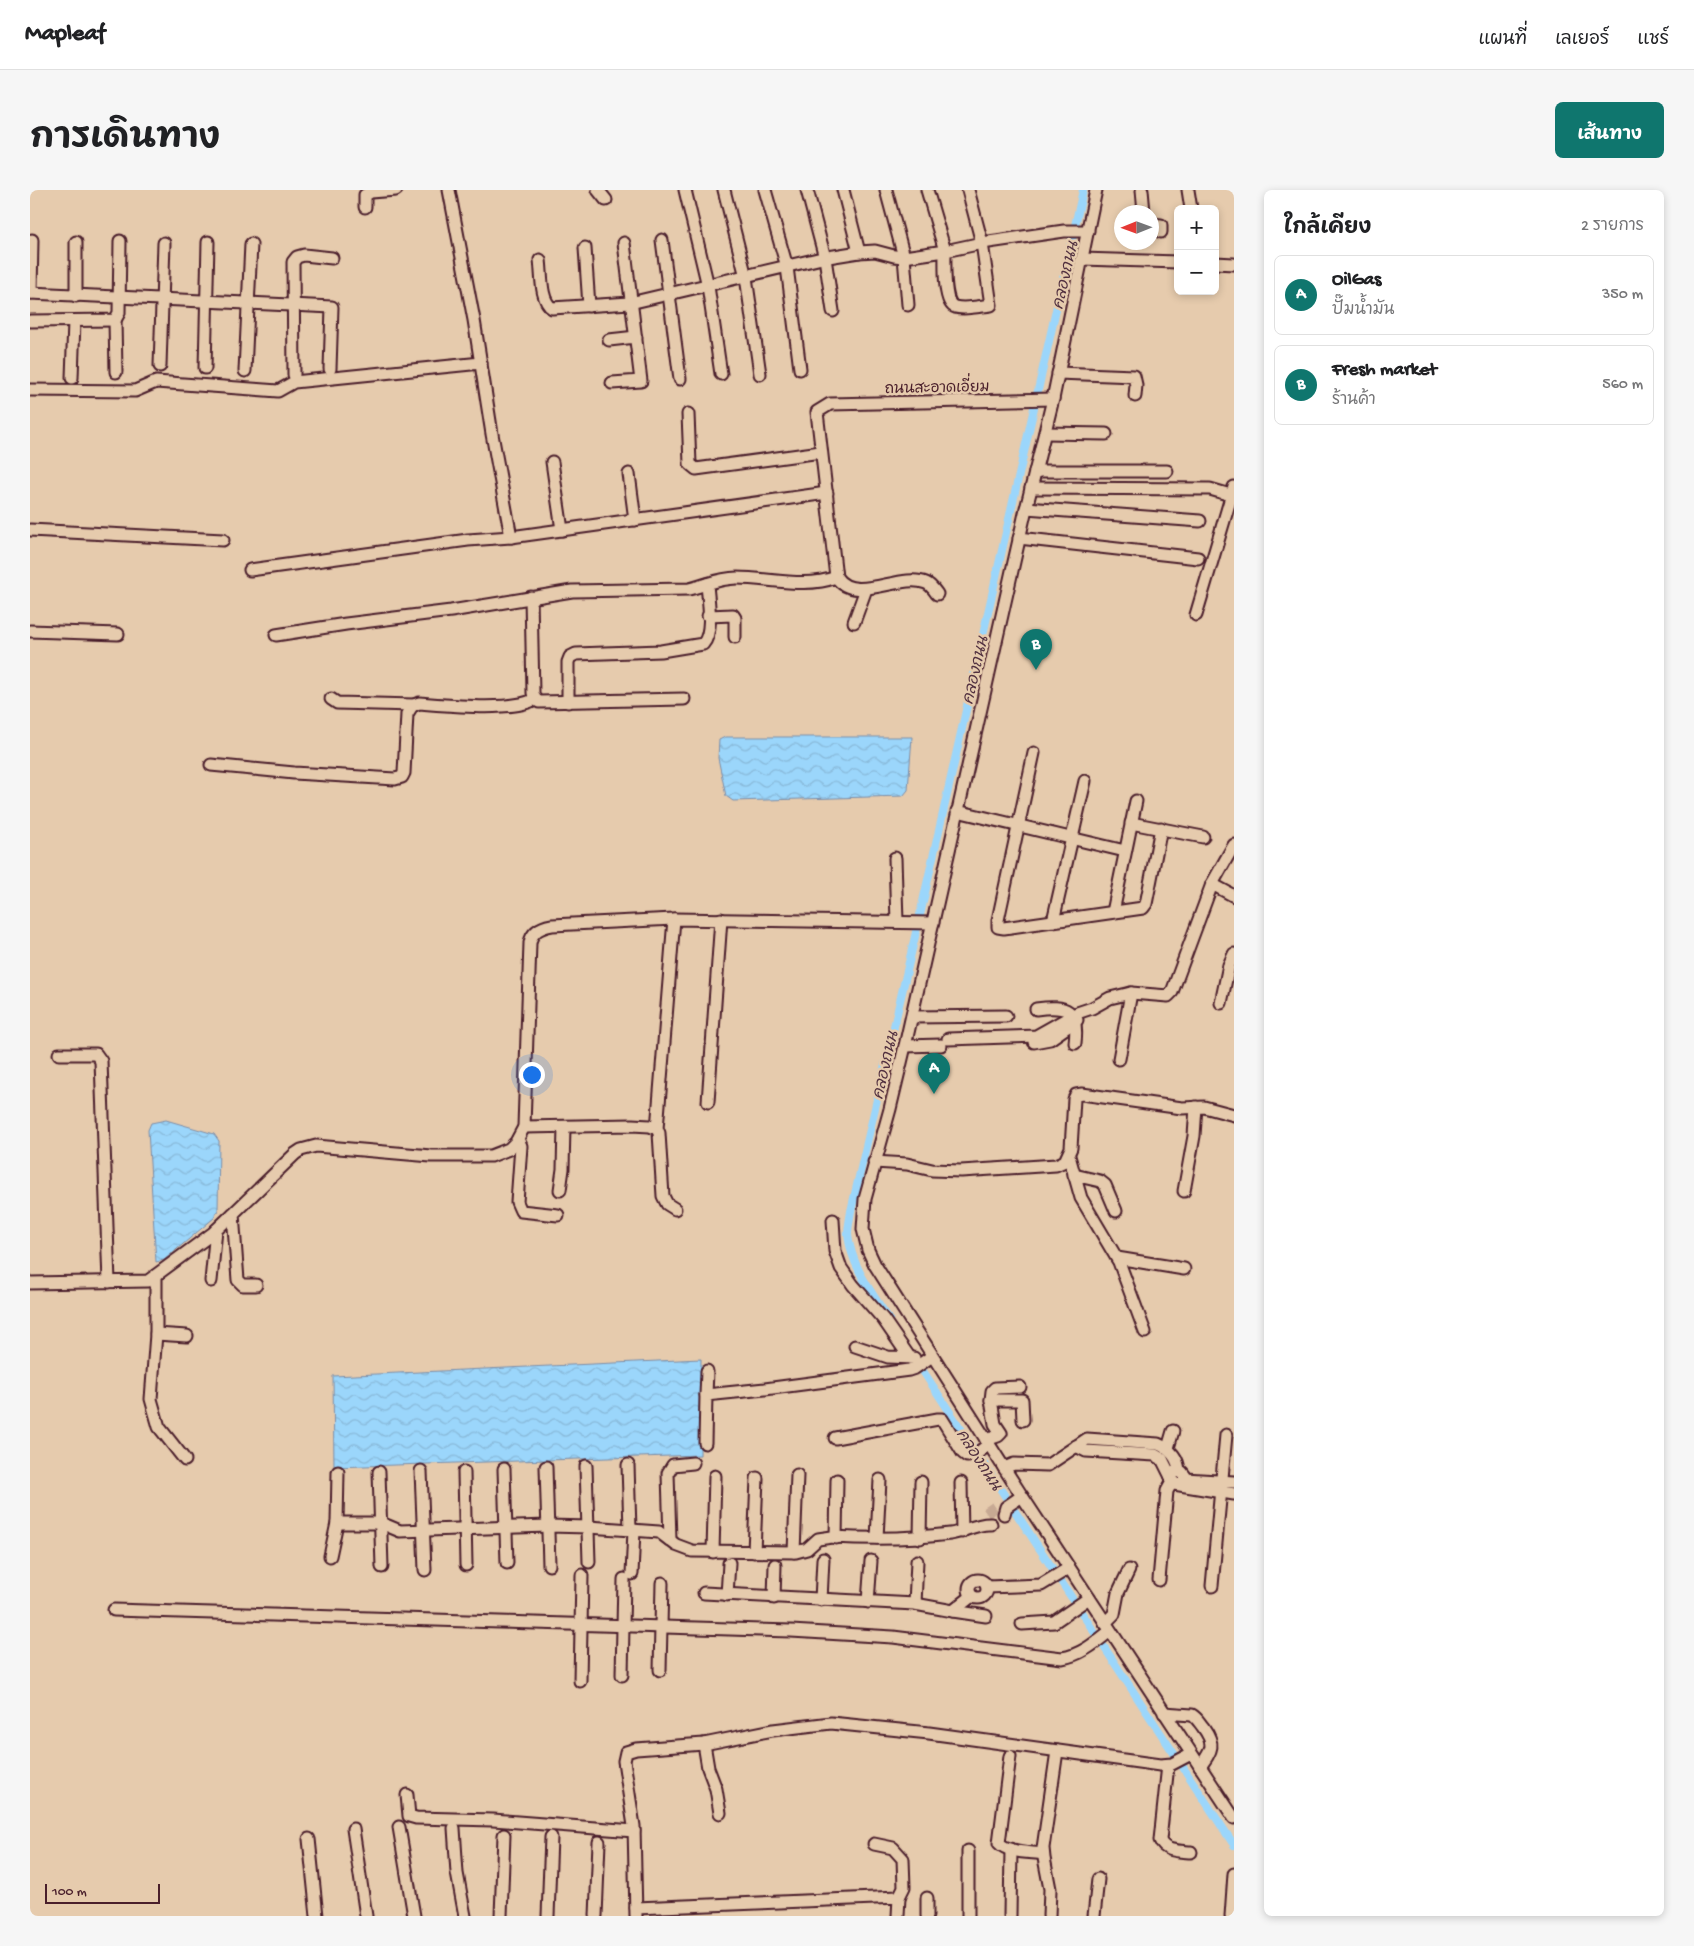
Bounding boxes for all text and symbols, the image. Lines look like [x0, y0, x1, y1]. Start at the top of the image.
text: Mapleaf [25, 20, 105, 49]
text: แผนที่ [1479, 30, 1527, 51]
text: เลเยอร์ [1555, 30, 1609, 51]
text: แชร์ [1637, 30, 1669, 51]
button: เส้นทาง [1555, 102, 1664, 158]
text: การเดินทาง [30, 120, 220, 161]
north arrow [1114, 205, 1159, 250]
map controls [1174, 205, 1219, 295]
button: + [1174, 205, 1219, 250]
text: ใกล้เคียง [1284, 217, 1371, 242]
text: 2 รายการ [1581, 218, 1644, 237]
water label: คลองถนน [1050, 239, 1085, 312]
button: − [1174, 250, 1219, 295]
text: OilGas [1332, 269, 1381, 292]
text: A [1296, 286, 1306, 305]
text: 350 m [1602, 286, 1643, 305]
text: ปั๊มน้ำมัน [1332, 302, 1394, 321]
text: Fresh market [1332, 359, 1437, 382]
street label: ถนนสะอาดเอี่ยม [884, 372, 990, 399]
text: B [1297, 376, 1305, 395]
text: 560 m [1602, 376, 1643, 395]
text: ร้านค้า [1332, 392, 1376, 411]
pin: B [1020, 629, 1052, 670]
water label: คลองถนน [960, 634, 995, 707]
water label: คลองถนน [870, 1029, 905, 1102]
pin: A [918, 1053, 950, 1094]
your location [519, 1062, 545, 1088]
water label: คลองถนน [950, 1427, 1005, 1496]
scale bar [45, 1881, 160, 1904]
text: 100 m [52, 1884, 87, 1901]

